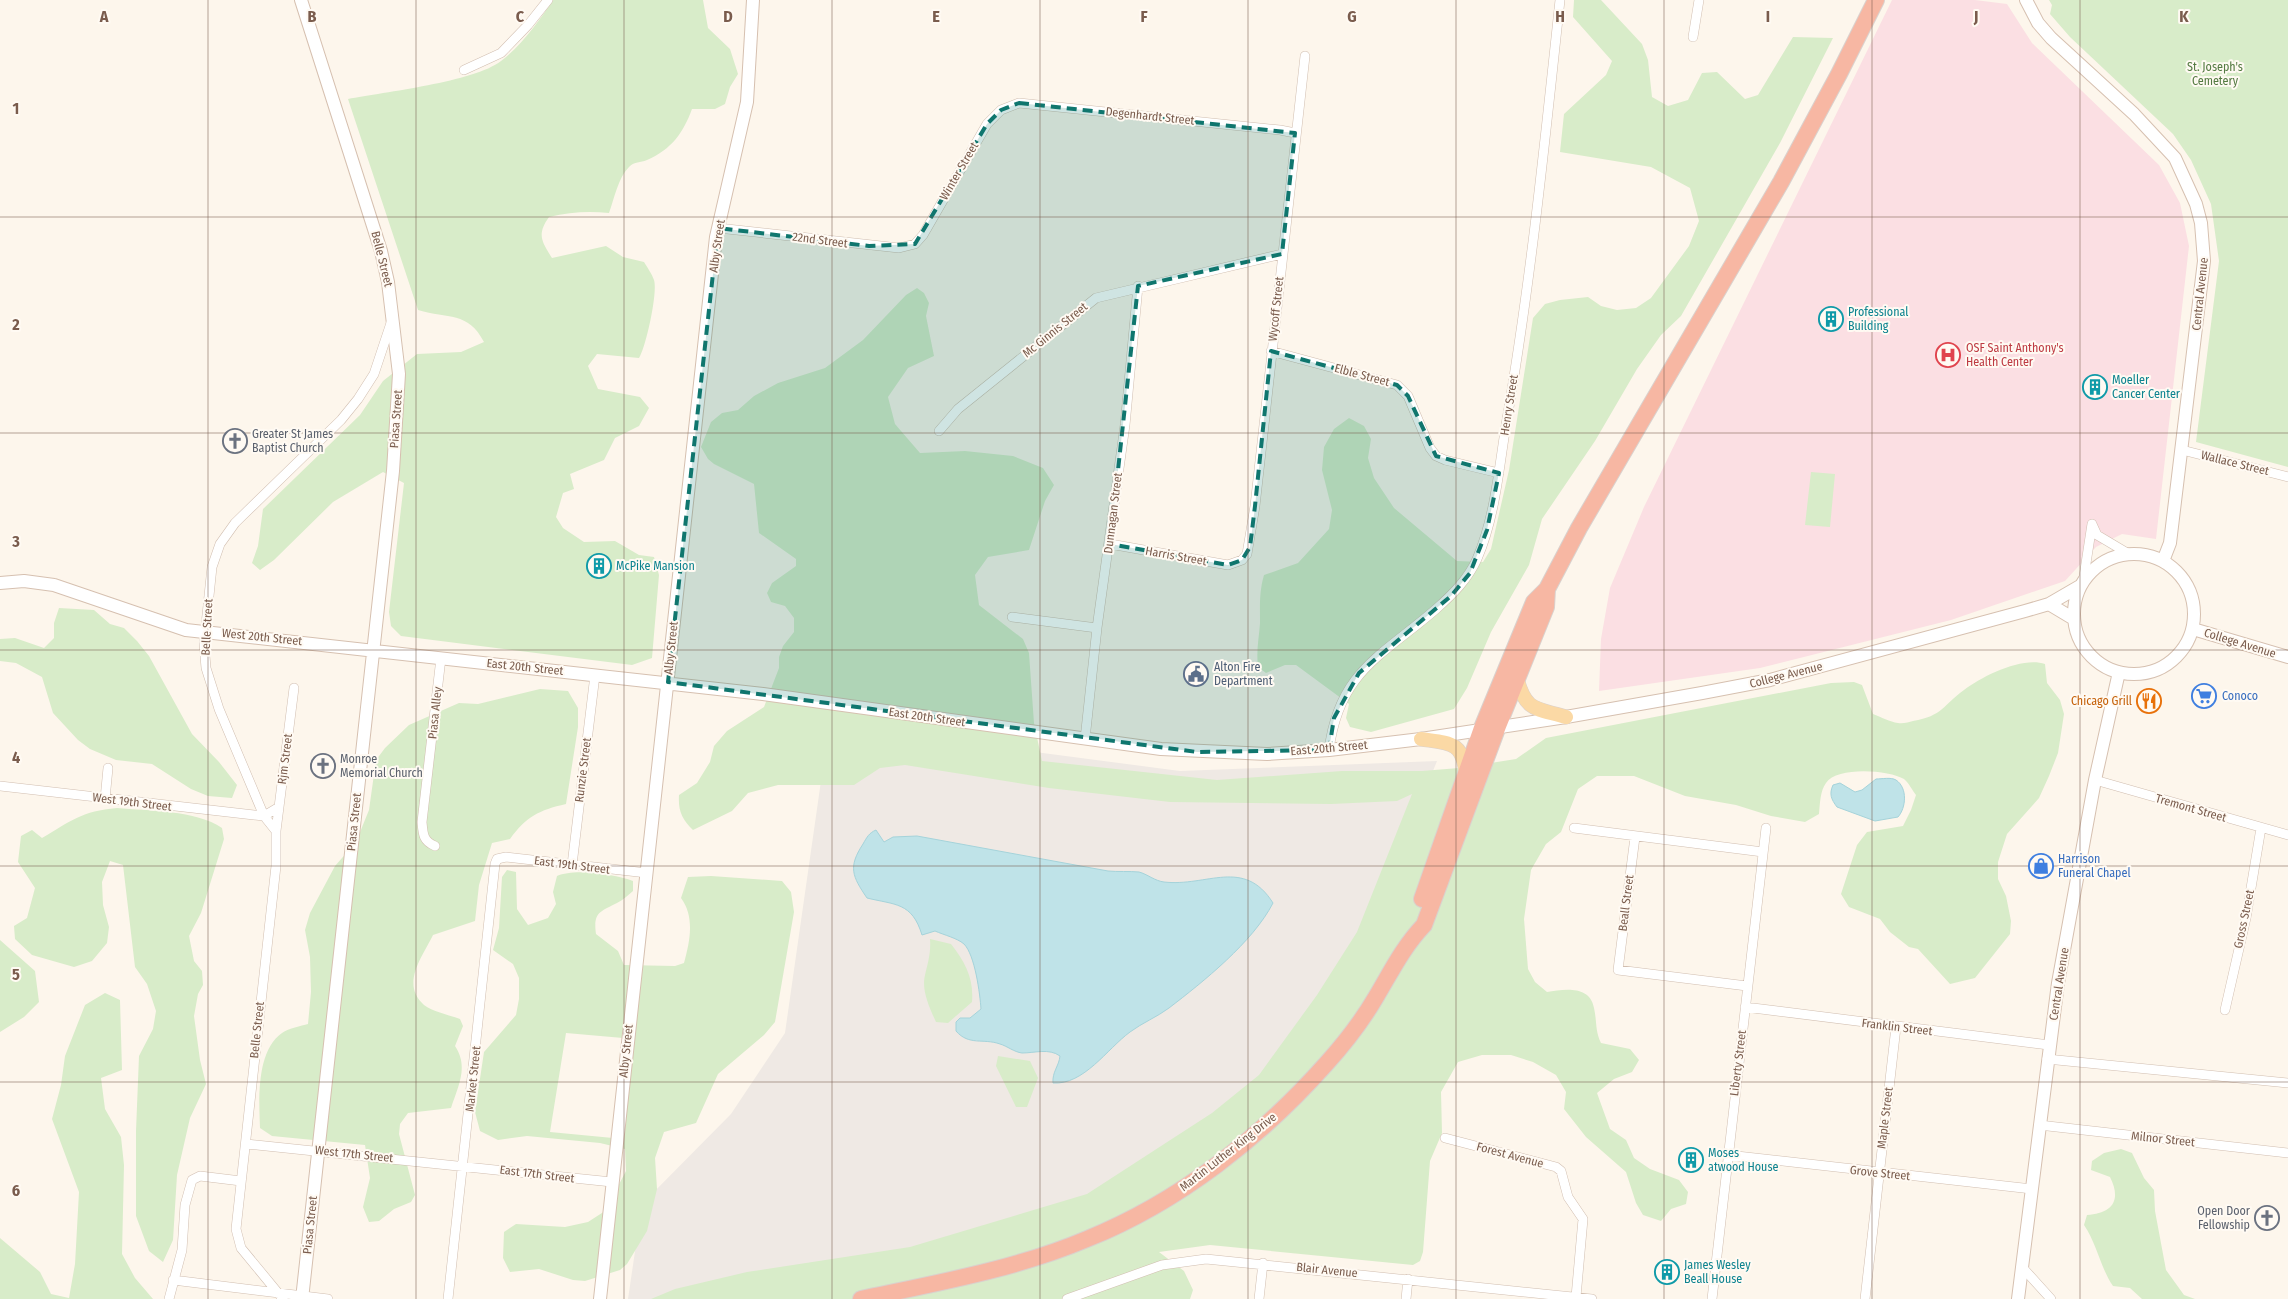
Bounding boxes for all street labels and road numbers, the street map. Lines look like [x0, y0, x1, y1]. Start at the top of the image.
street label: Degenhardt Street [1105, 104, 1195, 128]
street label: Winter Street [937, 139, 981, 202]
street label: Alby Street [706, 218, 728, 273]
street label: Belle Street [368, 230, 396, 288]
street label: 22nd Street [792, 230, 849, 250]
street label: Central Avenue [2189, 257, 2211, 331]
street label: Wycoff Street [1266, 276, 1286, 342]
street label: Mc Ginnis Street [1020, 299, 1090, 360]
street label: Elble Street [1333, 361, 1391, 389]
street label: Henry Street [1497, 374, 1521, 436]
street label: Piasa Street [387, 389, 405, 449]
street label: Wallace Street [2199, 448, 2271, 478]
street label: Dunnagan Street [1101, 472, 1125, 554]
street label: Harris Street [1144, 544, 1208, 568]
street label: Belle Street [199, 598, 215, 656]
street label: Alby Street [661, 621, 681, 675]
street label: College Avenue [2202, 625, 2278, 661]
street label: West 20th Street [221, 626, 303, 648]
street label: East 20th Street [486, 656, 564, 678]
street label: College Avenue [1748, 659, 1824, 691]
street label: Piasa Alley [425, 685, 445, 740]
street label: East 20th Street [888, 705, 966, 729]
street label: Rjm Street [275, 733, 295, 785]
street label: Runzie Street [572, 737, 594, 803]
street label: East 20th Street [1290, 738, 1368, 758]
street label: West 19th Street [92, 790, 173, 814]
street label: Tremont Street [2154, 791, 2228, 825]
street label: Piasa Street [344, 792, 364, 852]
street label: East 19th Street [533, 853, 611, 877]
street label: Beall Street [1616, 874, 1636, 932]
street label: Gross Street [2231, 888, 2257, 950]
street label: Central Avenue [2046, 946, 2072, 1021]
street label: Belle Street [247, 1001, 267, 1059]
street label: Franklin Street [1861, 1016, 1933, 1038]
street label: Alby Street [616, 1024, 636, 1078]
street label: Liberty Street [1727, 1029, 1749, 1097]
street label: Market Street [463, 1045, 483, 1113]
street label: Maple Street [1874, 1086, 1896, 1150]
street label: Martin Luther King Drive [1177, 1110, 1279, 1194]
street label: Milnor Street [2130, 1129, 2196, 1149]
street label: Forest Avenue [1475, 1139, 1545, 1171]
street label: West 17th Street [314, 1143, 394, 1165]
street label: East 17th Street [499, 1162, 575, 1186]
street label: Grove Street [1849, 1163, 1911, 1183]
street label: Piasa Street [300, 1195, 320, 1255]
street label: Blair Avenue [1296, 1260, 1358, 1280]

